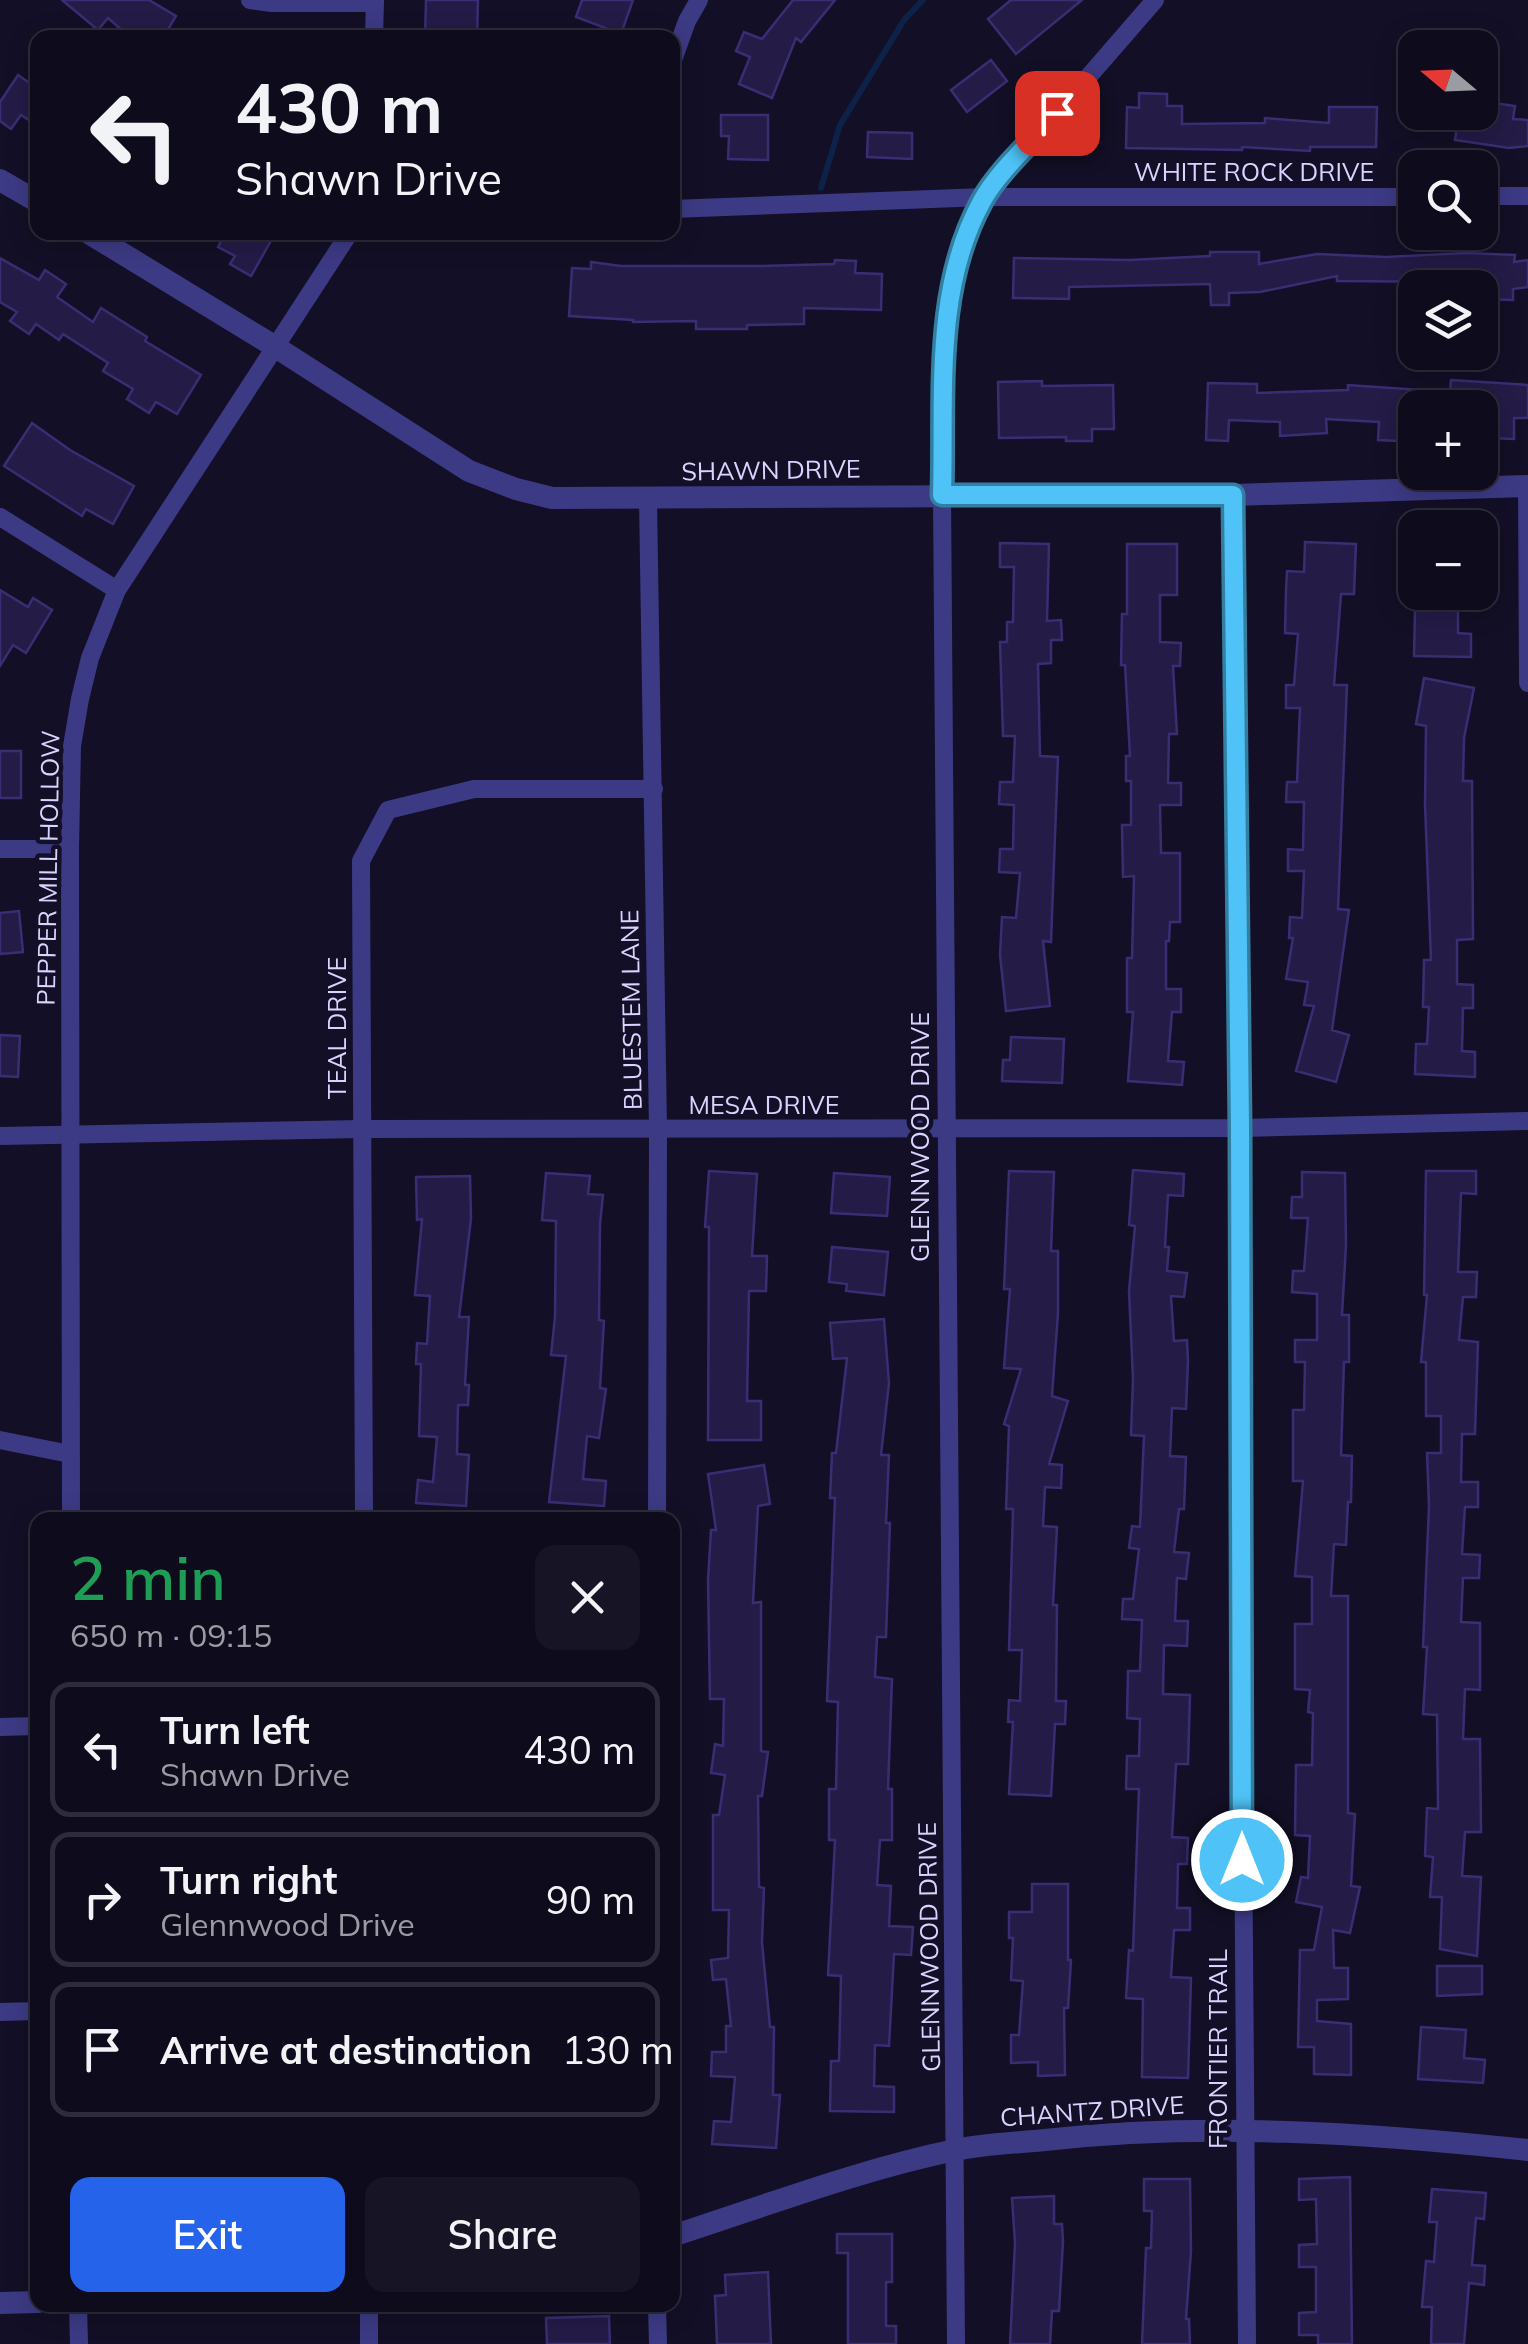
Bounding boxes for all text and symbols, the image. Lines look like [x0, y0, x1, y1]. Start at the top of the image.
north arrow [1398, 30, 1498, 130]
map controls [1398, 30, 1498, 610]
text: 430 m [235, 63, 443, 151]
icon: left [70, 70, 200, 200]
pin [1015, 71, 1100, 156]
icon: arrive [1030, 86, 1085, 141]
text: Shawn Drive [235, 150, 502, 206]
button: search [1398, 150, 1498, 250]
street label: WHITE ROCK DRIVE [1134, 156, 1374, 187]
button: layers [1398, 270, 1498, 370]
button: + [1398, 390, 1498, 490]
street label: SHAWN DRIVE [681, 452, 861, 487]
button: − [1398, 510, 1498, 610]
street label: PEPPER MILL HOLLOW [30, 730, 65, 1006]
street label: BLUESTEM LANE [613, 909, 648, 1111]
street label: TEAL DRIVE [321, 957, 352, 1099]
street label: GLENNWOOD DRIVE [904, 1012, 935, 1262]
street label: MESA DRIVE [689, 1089, 839, 1120]
text: 2 min [70, 1540, 226, 1615]
button: close [535, 1545, 640, 1650]
text: 650 m · 09:15 [70, 1615, 272, 1655]
text: Turn left [160, 1706, 310, 1754]
icon: left [75, 1722, 130, 1777]
text: 430 m [523, 1726, 635, 1774]
text: Shawn Drive [160, 1754, 350, 1794]
position arrow [1190, 1808, 1294, 1912]
street label: GLENNWOOD DRIVE [911, 1822, 946, 2072]
text: Turn right [160, 1856, 337, 1904]
icon: right [75, 1872, 130, 1927]
text: 90 m [546, 1876, 635, 1924]
text: Glennwood Drive [160, 1904, 415, 1944]
street label: FRONTIER TRAIL [1202, 1949, 1233, 2149]
icon: arrive [75, 2022, 130, 2077]
text: Arrive at destination [160, 2026, 532, 2074]
text: 130 m [562, 2026, 674, 2074]
street label: CHANTZ DRIVE [999, 2089, 1185, 2132]
button: Exit [70, 2177, 345, 2292]
button: Share [365, 2177, 640, 2292]

